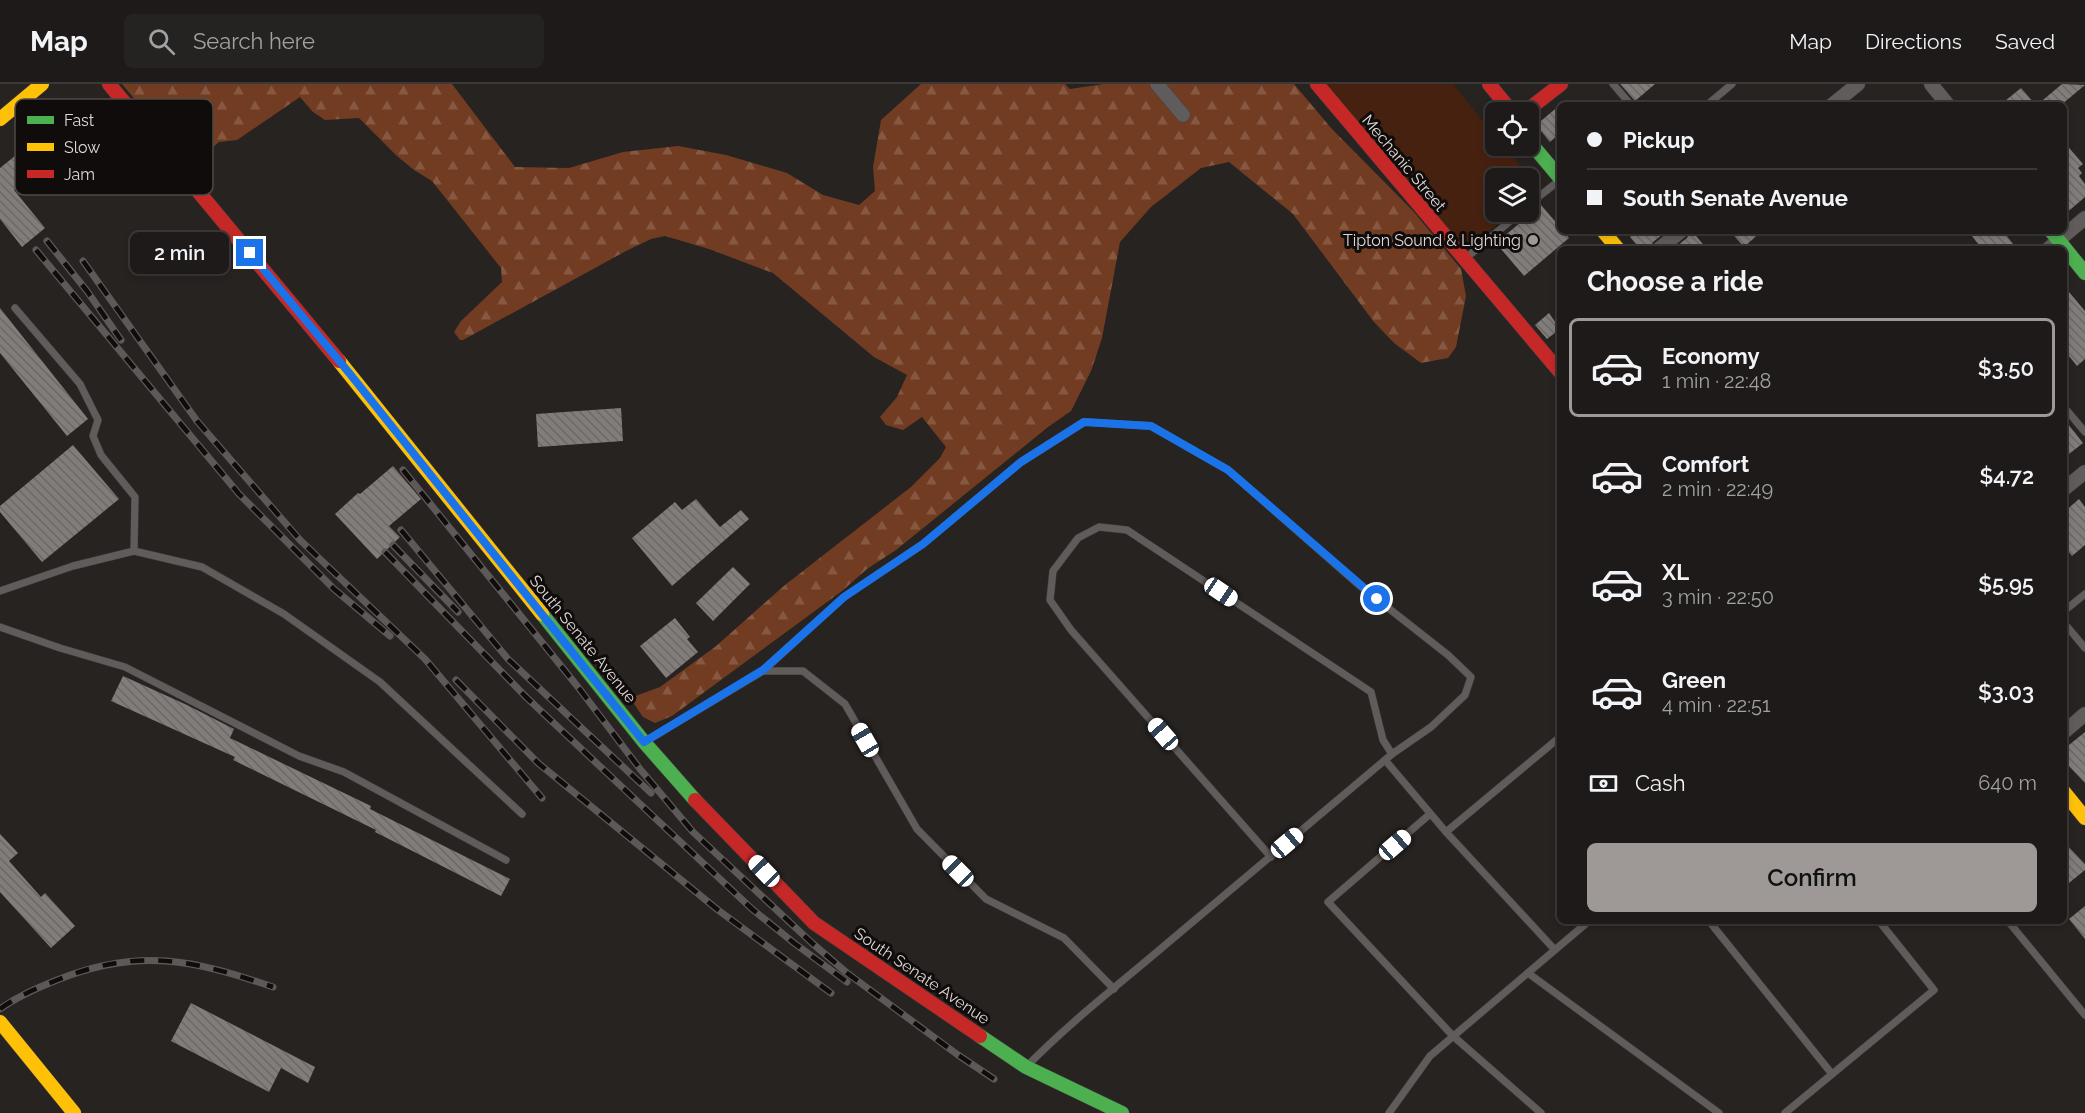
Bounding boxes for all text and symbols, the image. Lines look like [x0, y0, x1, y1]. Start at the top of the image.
search box [124, 14, 544, 68]
text: Map [30, 25, 88, 58]
icon: search [145, 25, 178, 58]
text: Search here [193, 28, 315, 54]
text: Map [1789, 29, 1832, 54]
text: Directions [1865, 29, 1962, 54]
text: Saved [1995, 29, 2055, 54]
legend [15, 99, 213, 195]
map controls [1485, 102, 1539, 222]
button: locate [1485, 102, 1539, 156]
text: Fast [64, 111, 95, 130]
street label: Mechanic Street [1358, 111, 1450, 216]
text: Pickup [1623, 127, 1695, 153]
text: Slow [64, 138, 100, 157]
text: Jam [64, 165, 95, 184]
button: layers [1485, 168, 1539, 222]
text: South Senate Avenue [1623, 185, 1848, 211]
place label: Tipton Sound & Lighting [1343, 231, 1521, 250]
callout: 2 min [130, 232, 229, 274]
marker: Tipton Sound & Lighting [1526, 233, 1540, 247]
route end [236, 239, 263, 266]
text: 2 min [154, 241, 205, 265]
text: Choose a ride [1587, 266, 1763, 297]
icon: car [1590, 341, 1644, 395]
text: Economy [1662, 343, 1760, 369]
text: $3.50 [1978, 355, 2034, 381]
text: 1 min · 22:48 [1662, 369, 1771, 393]
icon: car [1590, 449, 1644, 503]
text: Comfort [1662, 451, 1749, 477]
text: $4.72 [1979, 463, 2034, 489]
text: 2 min · 22:49 [1662, 477, 1773, 501]
icon: car [1590, 557, 1644, 611]
text: XL [1662, 559, 1689, 585]
street label: South Senate Avenue [526, 571, 640, 707]
text: $5.95 [1978, 571, 2034, 597]
car [1201, 574, 1241, 610]
route start [1363, 585, 1390, 612]
text: 3 min · 22:50 [1662, 585, 1774, 609]
icon: car [1590, 665, 1644, 719]
text: Green [1662, 667, 1726, 693]
text: $3.03 [1978, 679, 2034, 705]
text: 4 min · 22:51 [1662, 693, 1770, 717]
car [1144, 715, 1182, 753]
car [848, 720, 882, 760]
icon: cash [1587, 767, 1620, 800]
text: Cash [1635, 770, 1686, 796]
text: 640 m [1978, 771, 2037, 795]
car [1267, 825, 1307, 861]
car [1376, 826, 1414, 864]
button: Confirm [1587, 843, 2037, 912]
car [745, 852, 783, 890]
car [939, 852, 977, 890]
street label: South Senate Avenue [851, 924, 993, 1028]

